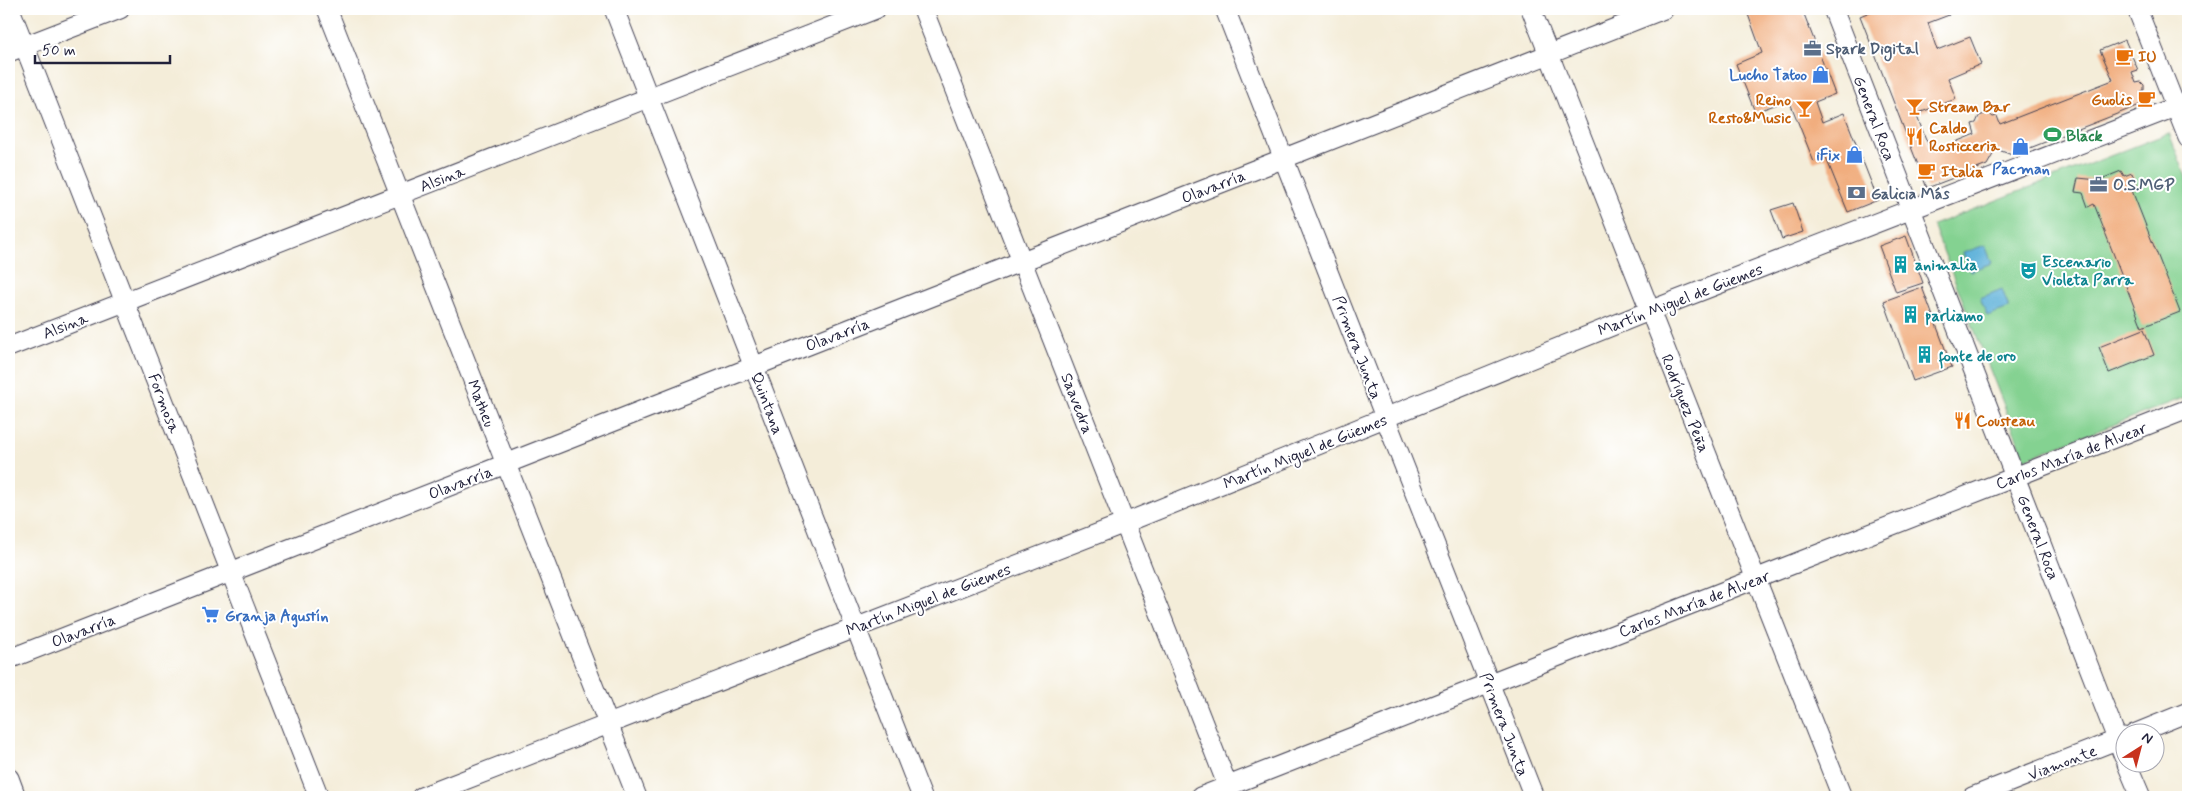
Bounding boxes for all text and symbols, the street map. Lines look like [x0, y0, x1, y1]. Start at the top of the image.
scale bar [35, 32, 170, 64]
office icon: Spark Digital [1802, 38, 1822, 58]
place label: Spark Digital [1826, 39, 1919, 62]
text: 50 m [42, 41, 76, 61]
cafe icon: IU [2114, 46, 2134, 66]
place label: IU [2138, 47, 2157, 68]
shop icon: Lucho Tatoo [1811, 64, 1831, 84]
place label: Lucho Tatoo [1729, 65, 1807, 86]
street label: General Roca [1848, 73, 1899, 164]
cafe icon: Guolis [2136, 89, 2156, 109]
place label: Reino Resto&Music [1709, 90, 1792, 129]
place label: Guolis [2091, 90, 2133, 111]
bar icon: Stream Bar [1905, 96, 1925, 116]
place label: Stream Bar [1929, 97, 2010, 118]
bar icon: Reino Resto&Music [1795, 98, 1815, 118]
place label: Caldo Rosticceria [1929, 118, 2000, 157]
sports icon: Black [2042, 125, 2062, 145]
restaurant icon: Caldo Rosticceria [1905, 126, 1925, 146]
place label: Black [2066, 126, 2103, 147]
shop icon: Pacman [2011, 137, 2031, 157]
shop icon: iFix [1844, 144, 1864, 164]
place label: iFix [1816, 145, 1840, 166]
place label: Pacman [1992, 159, 2050, 180]
street label: Alsina [417, 161, 469, 198]
cafe icon: Italia [1917, 161, 1937, 181]
place label: Italia [1941, 162, 1983, 183]
street label: Olavarría [1179, 166, 1249, 209]
office icon: O.S.MGP [2089, 174, 2109, 194]
place label: O.S.MGP [2113, 175, 2175, 196]
bank icon: Galicia Más [1847, 183, 1867, 203]
place label: Galicia Más [1871, 184, 1950, 205]
place label: Escenario Violeta Parra [2042, 252, 2134, 291]
building icon: animalia [1891, 254, 1911, 274]
place label: animalia [1915, 255, 1977, 276]
street label: Martín Miguel de Güemes [1595, 259, 1766, 343]
theatre icon: Escenario Violeta Parra [2018, 260, 2038, 280]
street label: Primera Junta [1327, 293, 1386, 402]
building icon: parliamo [1901, 305, 1921, 325]
place label: parliamo [1925, 306, 1984, 327]
street label: Alsina [40, 308, 92, 345]
street label: Olavarría [803, 314, 873, 357]
building icon: fonte de oro [1915, 345, 1935, 365]
place label: fonte de oro [1938, 346, 2016, 369]
street label: Rodríguez Peña [1655, 351, 1714, 456]
street label: Quintana [745, 369, 788, 438]
street label: Saavedra [1055, 370, 1098, 437]
street label: Formosa [143, 371, 185, 437]
street label: Matheu [462, 377, 500, 430]
street label: Martín Miguel de Güemes [1220, 410, 1391, 496]
restaurant icon: Cousteau [1952, 410, 1972, 430]
place label: Cousteau [1976, 411, 2036, 432]
street label: Carlos María de Alvear [1993, 418, 2151, 495]
street label: Olavarría [426, 462, 496, 505]
street label: General Roca [2012, 492, 2063, 583]
street label: Martín Miguel de Güemes [843, 559, 1014, 643]
street label: Carlos María de Alvear [1616, 566, 1774, 643]
supermarket icon: Granja Agustín [201, 605, 221, 625]
place label: Granja Agustín [225, 606, 329, 628]
street label: Olavarría [49, 610, 119, 653]
street label: Primera Junta [1474, 670, 1533, 779]
north arrow [2114, 724, 2164, 774]
text: N [2138, 728, 2156, 748]
street label: Viamonte [2025, 741, 2100, 786]

